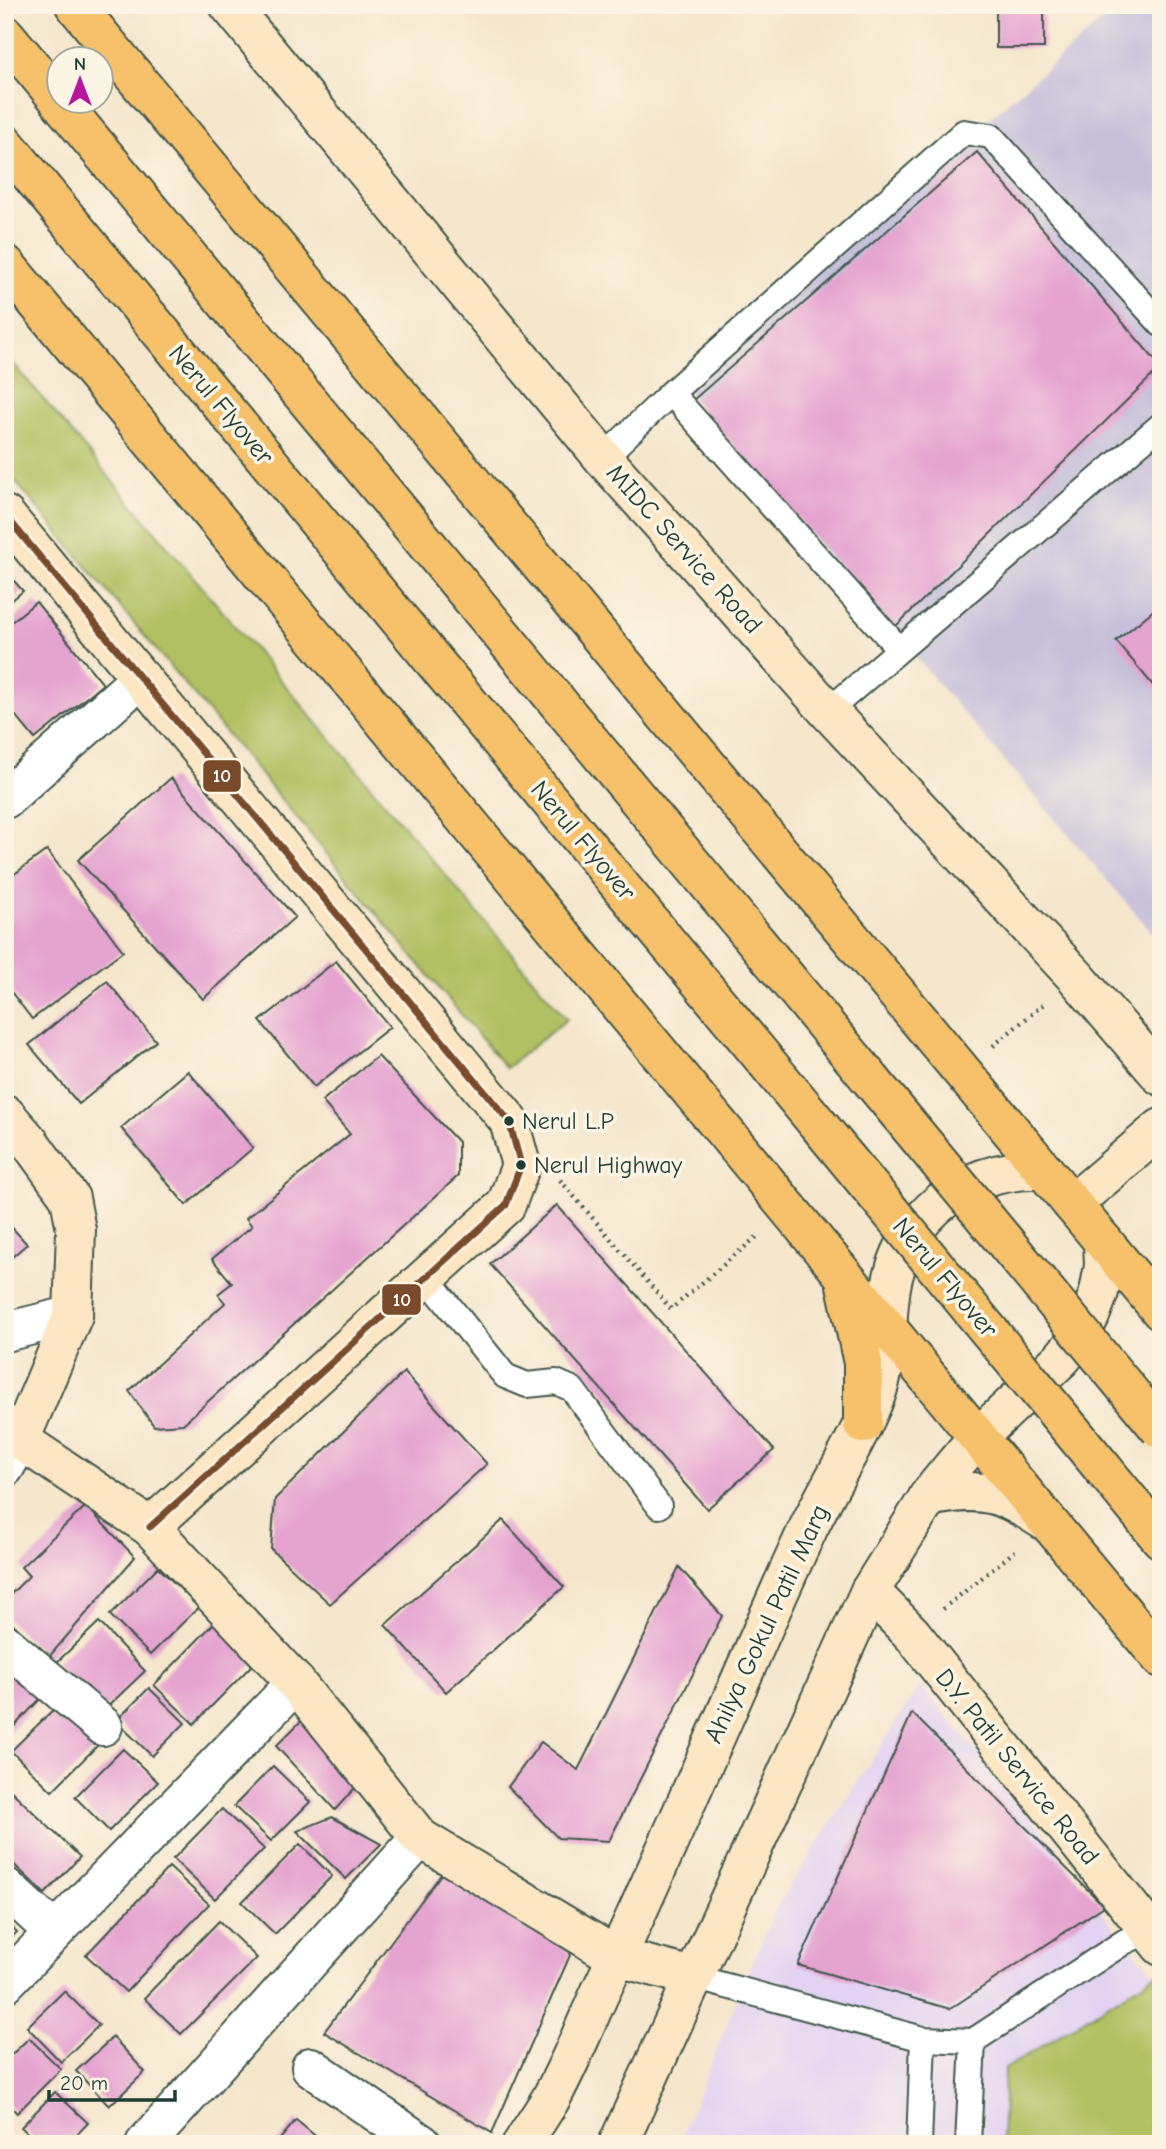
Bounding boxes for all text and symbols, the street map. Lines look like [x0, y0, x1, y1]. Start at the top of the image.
north arrow [46, 46, 116, 116]
text: N [74, 53, 86, 75]
street label: Nerul Flyover [162, 339, 280, 472]
street label: MIDC Service Road [600, 458, 768, 640]
line badge: 10 [202, 759, 242, 793]
text: 10 [213, 765, 231, 787]
street label: Nerul Flyover [524, 775, 642, 908]
place label: Nerul L.P [522, 1107, 614, 1135]
marker: Nerul L.P [502, 1114, 516, 1128]
place label: Nerul Highway [534, 1151, 683, 1179]
marker: Nerul Highway [514, 1158, 528, 1172]
street label: Nerul Flyover [886, 1212, 1004, 1345]
line badge: 10 [381, 1283, 422, 1316]
text: 10 [393, 1289, 411, 1311]
street label: Ahilya Gokul Patil Marg [699, 1500, 835, 1748]
street label: D.Y. Patil Service Road [929, 1663, 1105, 1871]
scale bar [49, 2058, 175, 2102]
text: 20 m [60, 2071, 108, 2095]

